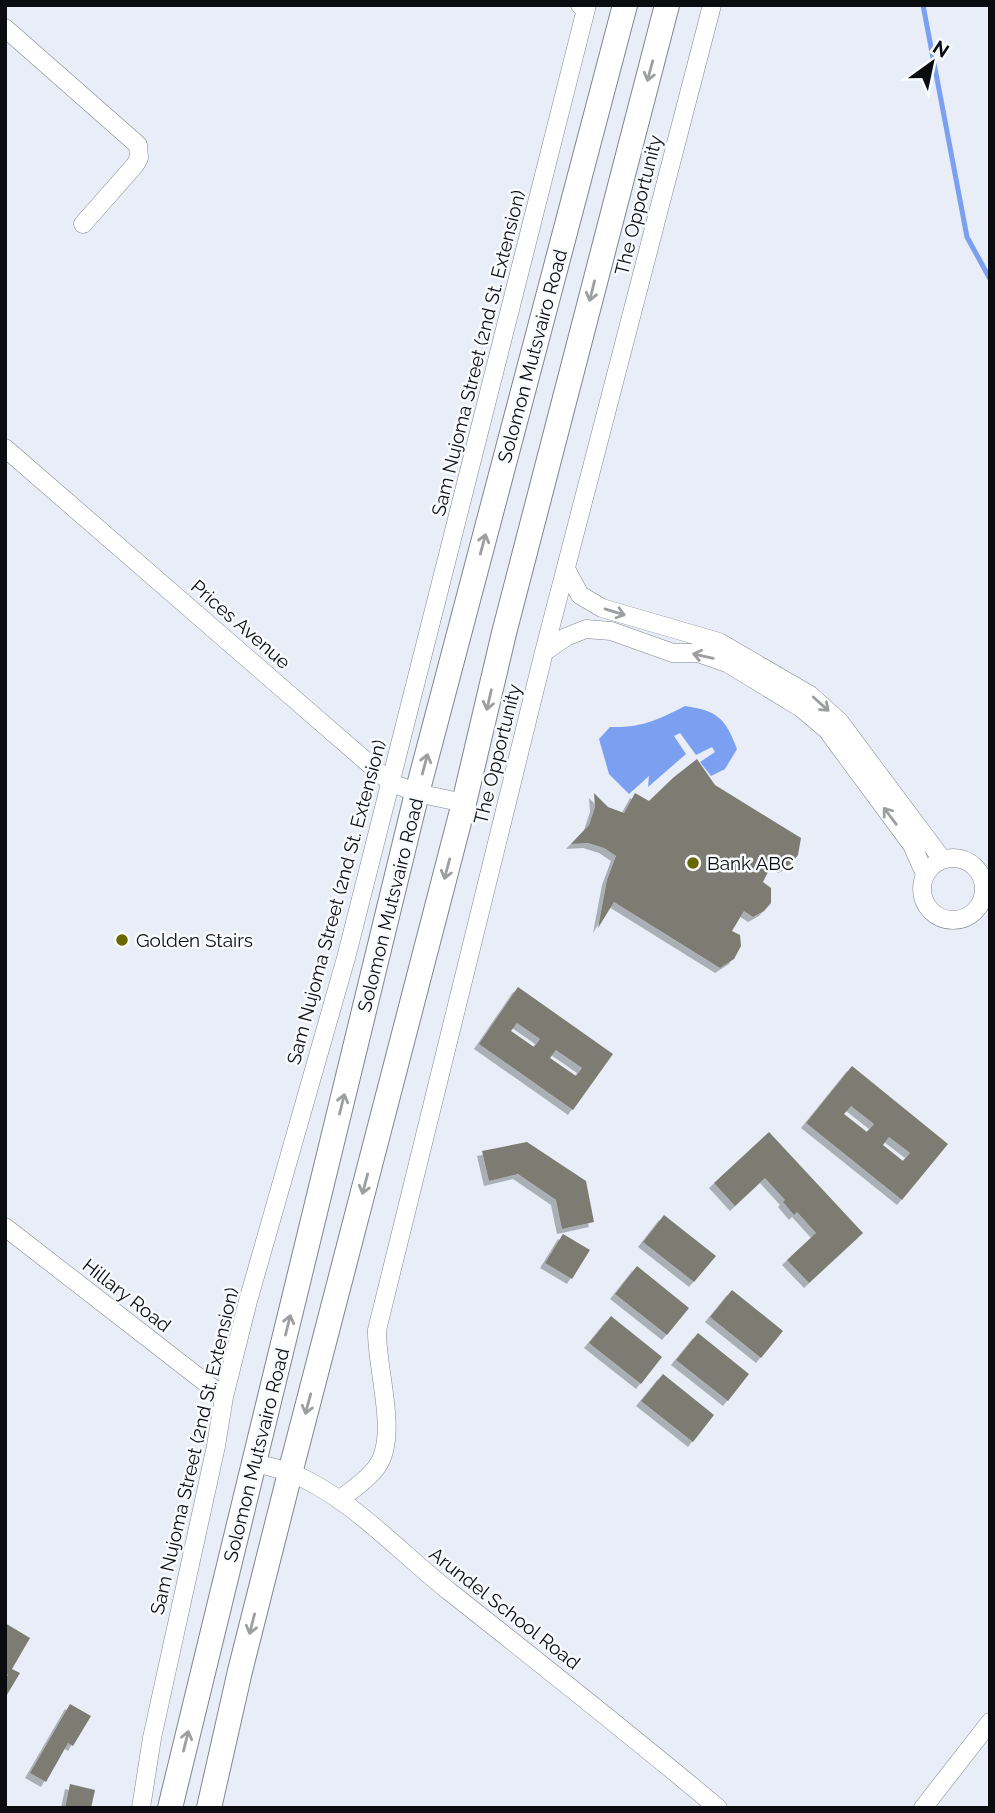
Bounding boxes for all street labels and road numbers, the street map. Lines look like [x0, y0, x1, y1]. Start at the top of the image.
street label: The Opportunity [610, 133, 666, 277]
street label: Sam Nujoma Street (2nd St. Extension) [427, 188, 529, 518]
street label: Solomon Mutsvairo Road [493, 247, 571, 465]
street label: Prices Avenue [187, 575, 295, 673]
street label: The Opportunity [469, 682, 525, 826]
street label: Sam Nujoma Street (2nd St. Extension) [282, 737, 390, 1067]
street label: Solomon Mutsvairo Road [353, 796, 427, 1014]
street label: Hillary Road [79, 1254, 175, 1336]
street label: Sam Nujoma Street (2nd St. Extension) [146, 1285, 242, 1617]
street label: Solomon Mutsvairo Road [219, 1346, 293, 1564]
street label: Arundel School Road [425, 1542, 585, 1674]

